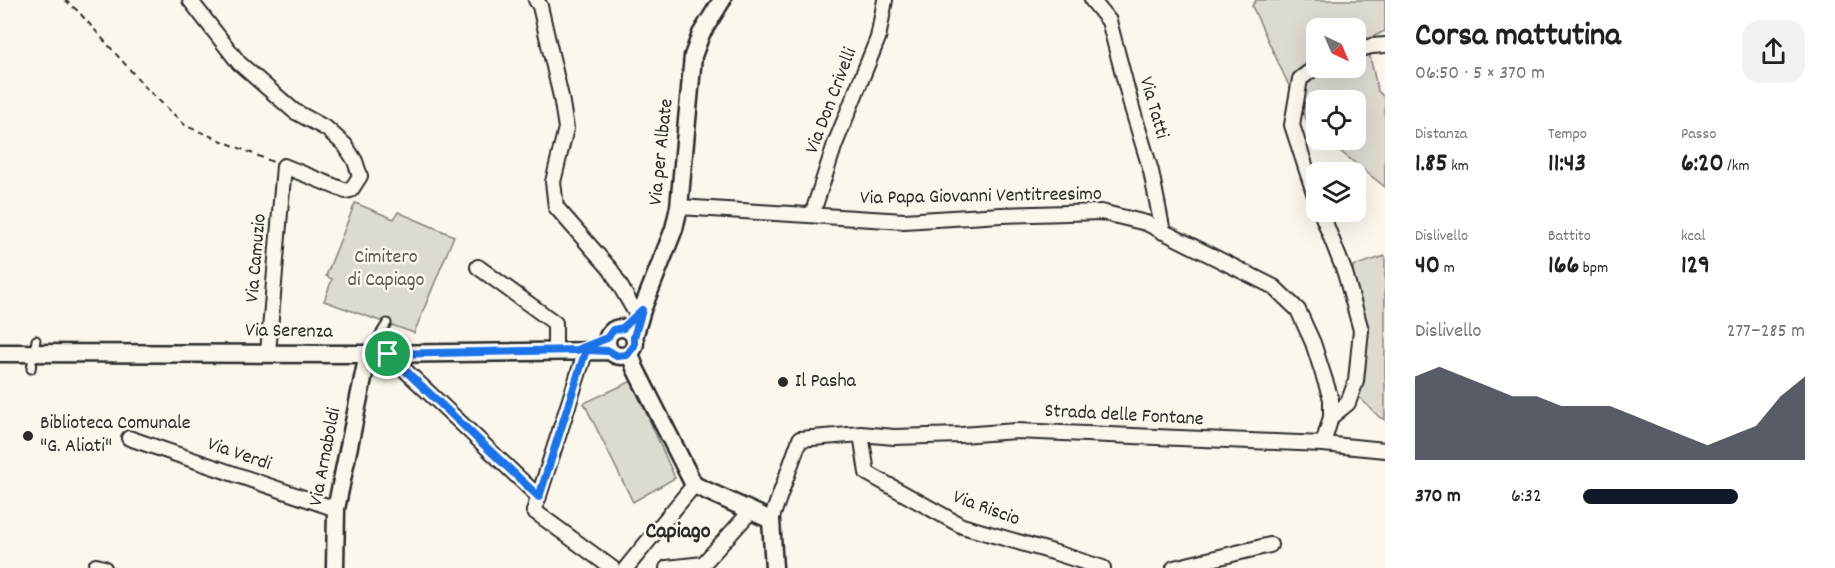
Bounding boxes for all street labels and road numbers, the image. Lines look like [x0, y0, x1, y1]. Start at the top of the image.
street label: Via Don Crivelli [799, 44, 865, 158]
street label: Via Tatti [1131, 74, 1175, 142]
street label: Via per Albate [642, 97, 682, 207]
street label: Via Papa Giovanni Ventitreesimo [860, 181, 1102, 213]
street label: Via Camuzio [239, 212, 275, 304]
street label: Via Serenza [245, 317, 334, 347]
street label: Strada delle Fontane [1044, 398, 1204, 434]
street label: Via Arnaboldi [303, 405, 349, 509]
street label: Via Verdi [203, 431, 275, 479]
street label: Via Riscio [948, 484, 1024, 534]

